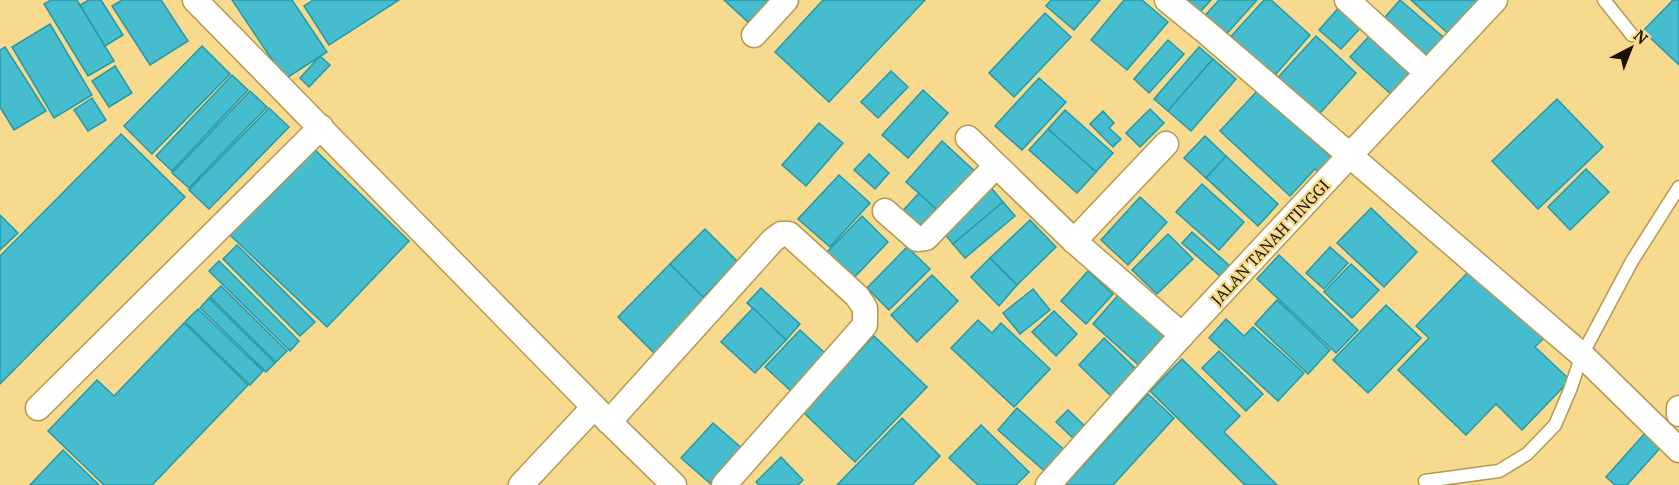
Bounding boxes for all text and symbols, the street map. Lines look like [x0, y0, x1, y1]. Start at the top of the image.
north arrow [1601, 18, 1661, 78]
text: N [1629, 25, 1653, 49]
street label: JALAN TANAH TINGGI [1206, 174, 1334, 310]

